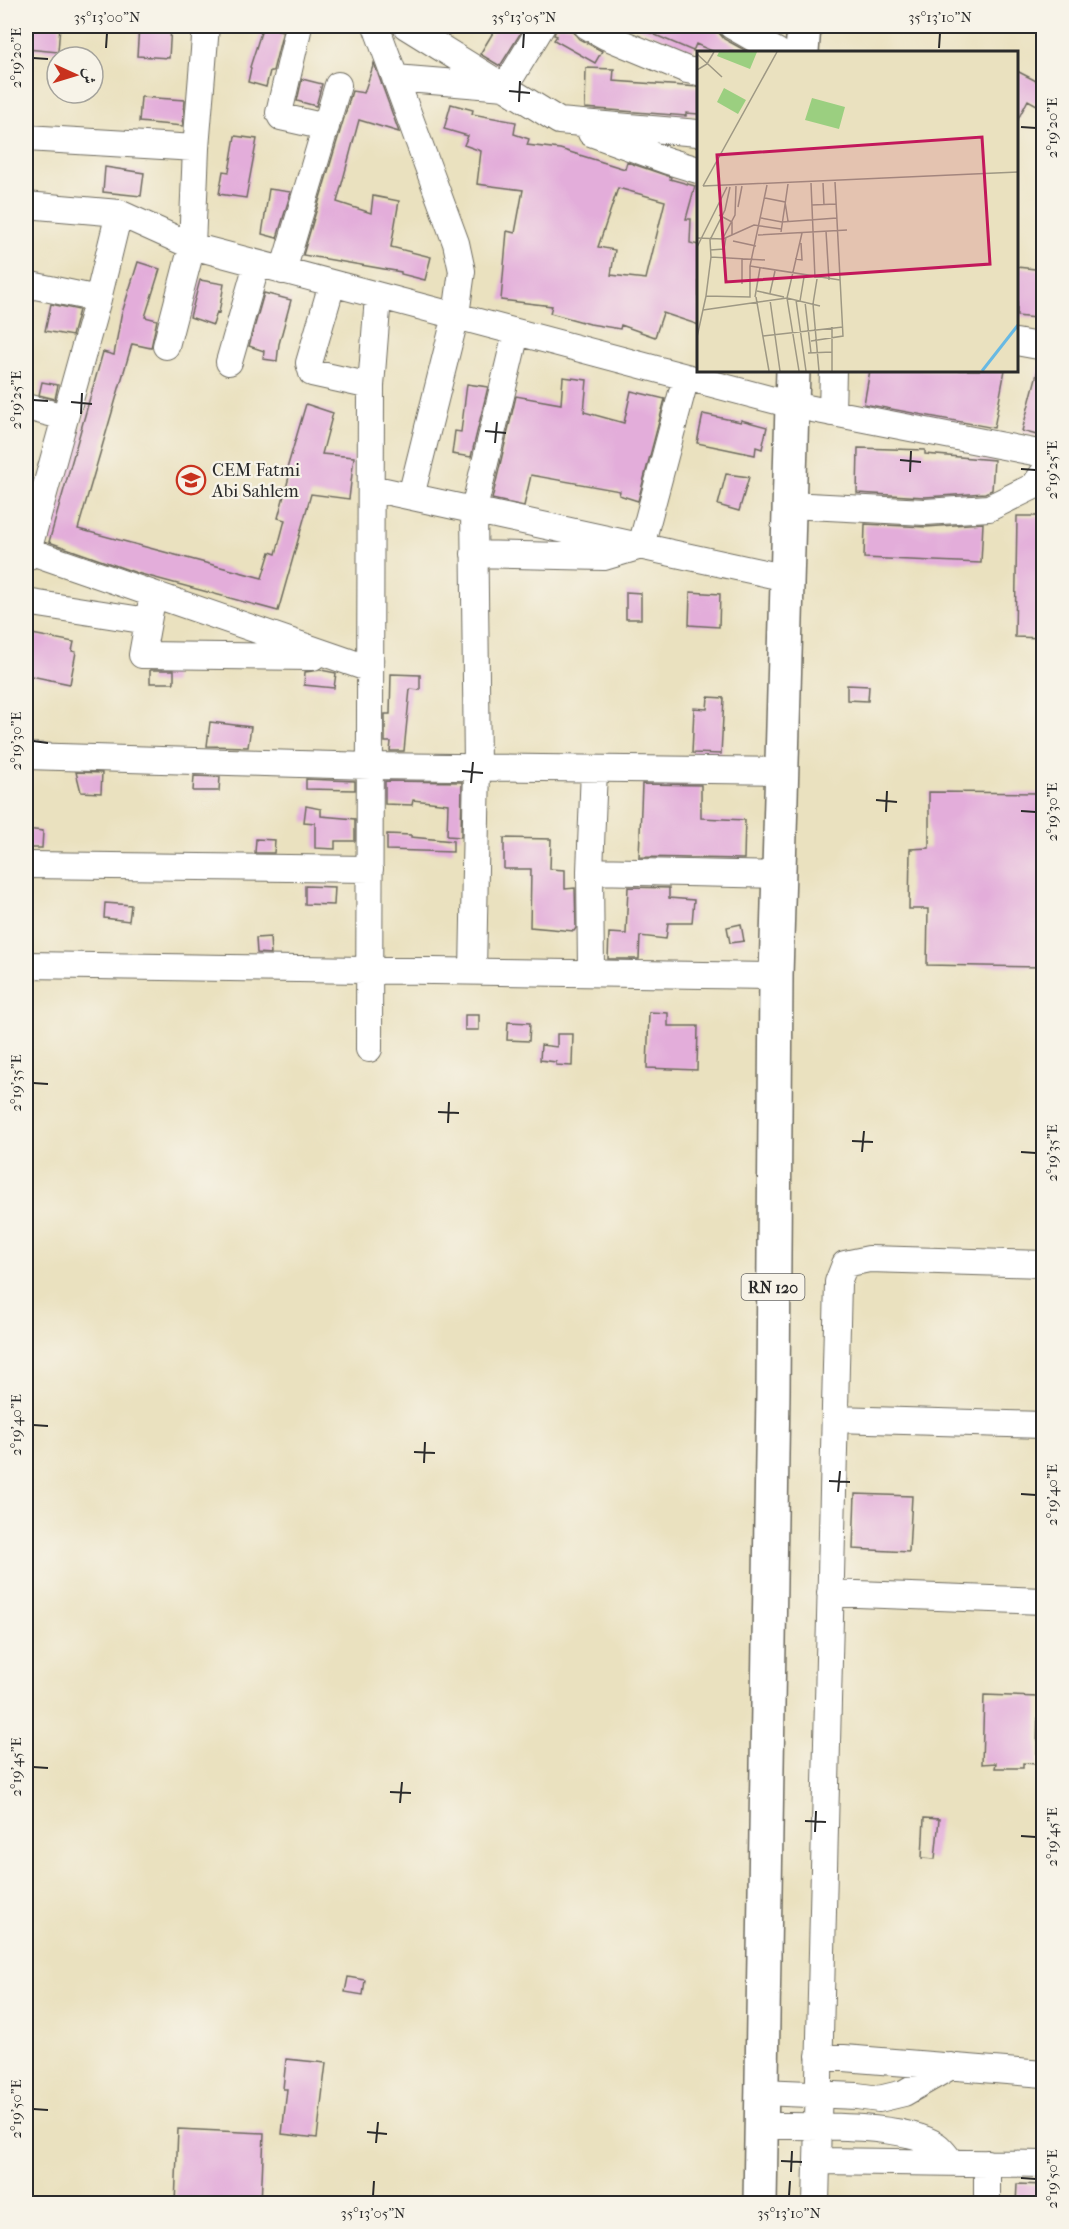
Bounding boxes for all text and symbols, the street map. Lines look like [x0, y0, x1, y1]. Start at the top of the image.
text: 35°13'00"N [74, 8, 141, 26]
text: 35°13'05"N [492, 8, 557, 26]
text: 35°13'10"N [908, 8, 972, 26]
text: 2°19'20"E [7, 28, 25, 88]
north arrow [45, 45, 105, 105]
inset map [697, 51, 1018, 372]
text: ش [79, 67, 99, 85]
text: 2°19'20"E [1043, 98, 1061, 158]
text: 2°19'25"E [7, 371, 25, 429]
text: 2°19'25"E [1043, 441, 1061, 499]
place label: CEM Fatmi Abi Sahlem [211, 460, 301, 502]
school or university icon: CEM Fatmi Abi Sahlem [175, 464, 207, 496]
text: 2°19'30"E [7, 711, 25, 771]
text: 2°19'30"E [1043, 782, 1061, 842]
text: 2°19'35"E [7, 1054, 25, 1112]
text: 2°19'35"E [1043, 1124, 1061, 1182]
road number: RN 120 [742, 1274, 804, 1300]
text: 2°19'40"E [7, 1394, 25, 1456]
text: 2°19'40"E [1043, 1464, 1061, 1526]
text: 2°19'45"E [7, 1737, 25, 1797]
text: 2°19'45"E [1043, 1807, 1061, 1867]
text: 2°19'50"E [7, 2079, 25, 2139]
text: 2°19'50"E [1043, 2149, 1061, 2209]
text: 35°13'05"N [341, 2204, 406, 2222]
text: 35°13'10"N [757, 2204, 821, 2222]

